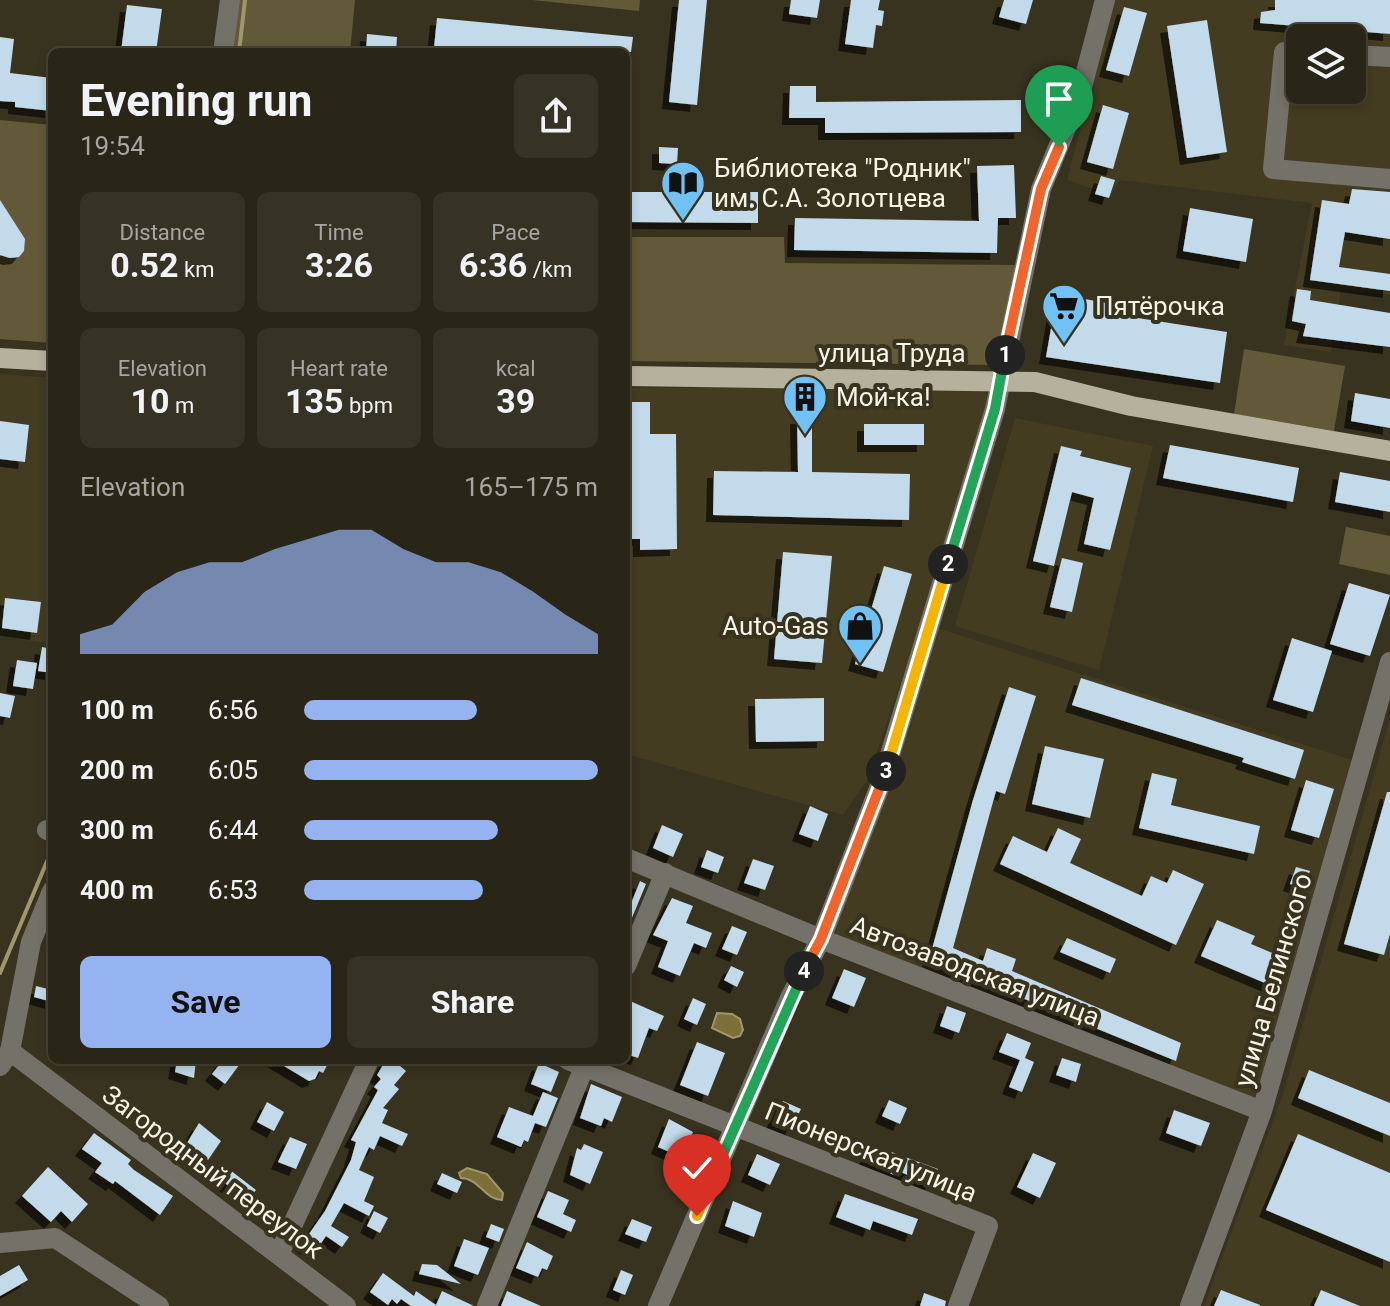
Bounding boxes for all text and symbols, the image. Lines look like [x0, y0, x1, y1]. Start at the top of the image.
map controls [1286, 24, 1366, 104]
button: layers [1286, 24, 1366, 104]
pin [1025, 65, 1093, 147]
button: share [514, 74, 598, 158]
text: Evening run [80, 75, 312, 127]
icon: arrive [1037, 77, 1081, 121]
text: 19:54 [80, 131, 145, 161]
place label: Библиотека "Родник" им. С.А. Золотцева [714, 153, 971, 213]
library icon: Библиотека "Родник" им. С.А. Золотцева [659, 159, 707, 222]
text: Distance [120, 220, 205, 245]
text: Time [314, 220, 364, 245]
text: Pace [491, 220, 540, 245]
text: 0.52 [110, 245, 179, 285]
text: 3:26 [305, 245, 373, 285]
text: 6:36 [459, 245, 527, 285]
text: km [179, 257, 214, 282]
text: /km [527, 257, 572, 282]
supermarket icon: Пятёрочка [1040, 282, 1088, 345]
place label: Пятёрочка [1095, 291, 1225, 321]
pin: 1 [985, 335, 1025, 375]
street label: улица Труда [818, 338, 966, 368]
text: 1 [999, 342, 1011, 367]
text: Elevation [118, 356, 207, 381]
text: Heart rate [290, 356, 388, 381]
text: kcal [496, 356, 536, 381]
building icon: Мой-ка! [781, 373, 829, 436]
text: 10 [130, 381, 169, 421]
text: 135 [285, 381, 344, 421]
text: 39 [496, 381, 535, 421]
place label: Мой-ка! [836, 382, 931, 412]
text: m [169, 393, 194, 418]
text: bpm [344, 393, 393, 418]
text: Elevation [80, 472, 185, 502]
text: 165–175 m [464, 472, 598, 502]
pin: 2 [928, 544, 968, 584]
text: 2 [942, 551, 954, 576]
shop icon: Auto-Gas [836, 602, 884, 665]
place label: Auto-Gas [722, 611, 829, 641]
text: 100 m [80, 695, 154, 725]
text: 6:56 [208, 695, 258, 725]
pin: 3 [866, 751, 906, 791]
text: 200 m [80, 755, 154, 785]
text: 6:05 [208, 755, 258, 785]
text: 3 [880, 758, 892, 783]
text: 300 m [80, 815, 154, 845]
text: 6:44 [208, 815, 258, 845]
street label: улица Белинского [1228, 870, 1318, 1090]
text: 400 m [80, 875, 154, 905]
text: 6:53 [208, 875, 258, 905]
street label: Автозаводская улица [846, 910, 1104, 1032]
pin: 4 [784, 951, 824, 991]
button: Save [80, 956, 331, 1048]
button: Share [347, 956, 598, 1048]
text: 4 [798, 958, 810, 983]
street label: Загородный переулок [97, 1079, 329, 1265]
street label: Пионерская улица [761, 1096, 981, 1208]
pin [663, 1134, 731, 1216]
icon: check [675, 1146, 719, 1190]

